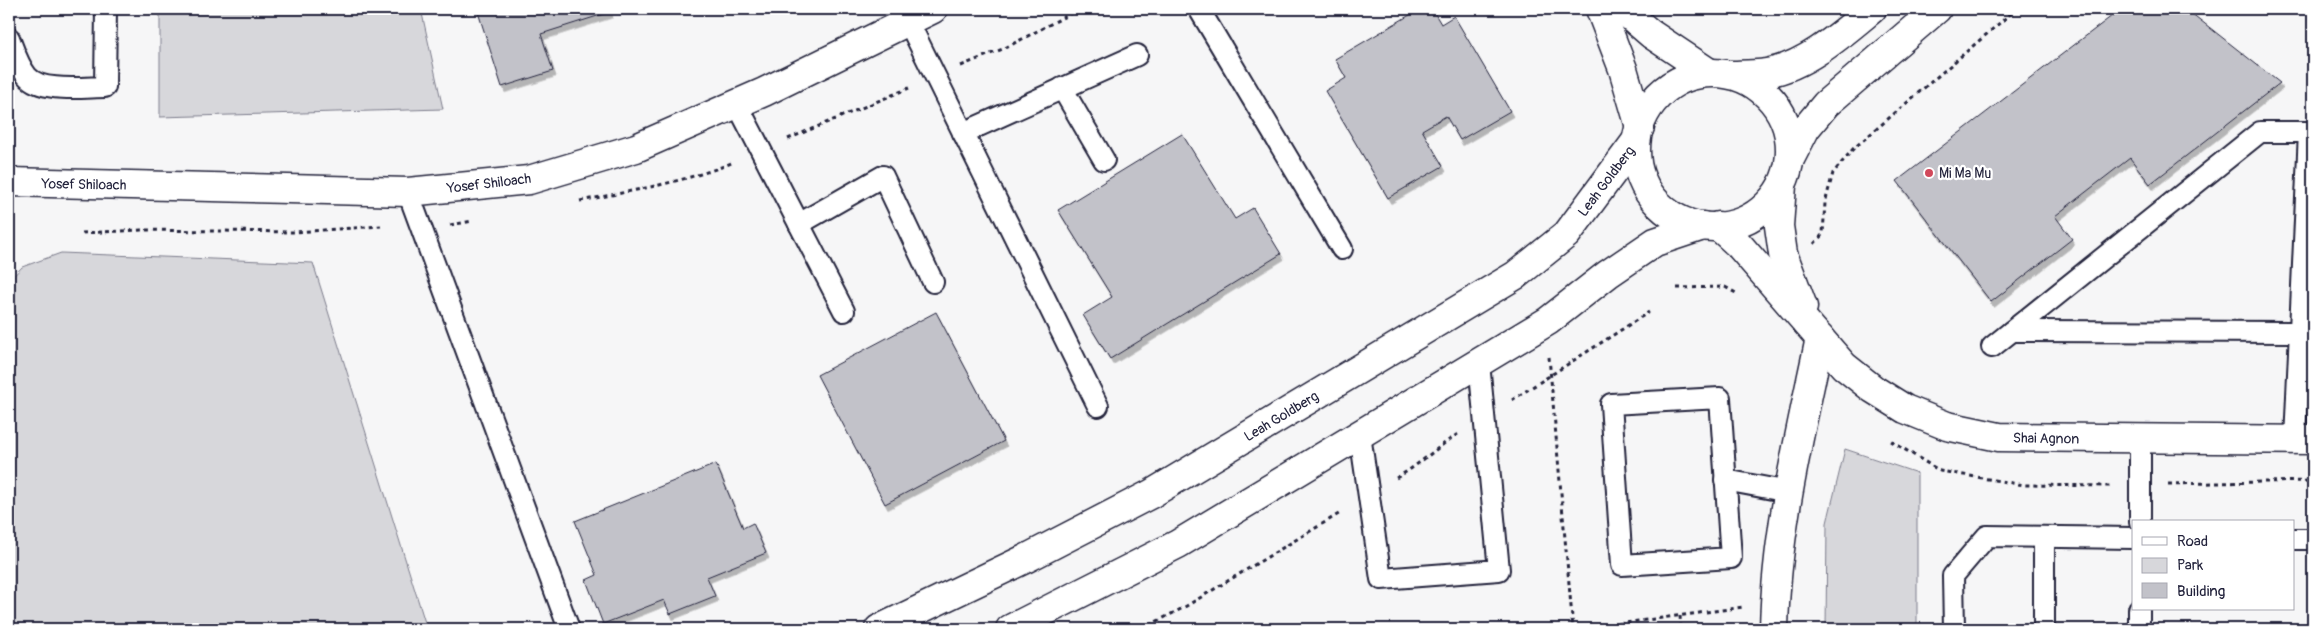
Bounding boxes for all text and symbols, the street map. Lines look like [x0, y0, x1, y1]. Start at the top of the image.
street label: Leah Goldberg [1574, 143, 1638, 220]
place label: Mi Ma Mu [1939, 165, 1991, 182]
marker: Mi Ma Mu [1923, 167, 1935, 179]
street label: Yosef Shiloach [445, 170, 532, 197]
street label: Yosef Shiloach [41, 175, 126, 194]
street label: Leah Goldberg [1241, 388, 1322, 445]
street label: Shai Agnon [2013, 429, 2079, 448]
legend [2132, 520, 2294, 610]
text: Road [2177, 532, 2208, 551]
text: Park [2177, 556, 2204, 575]
text: Building [2177, 582, 2225, 601]

